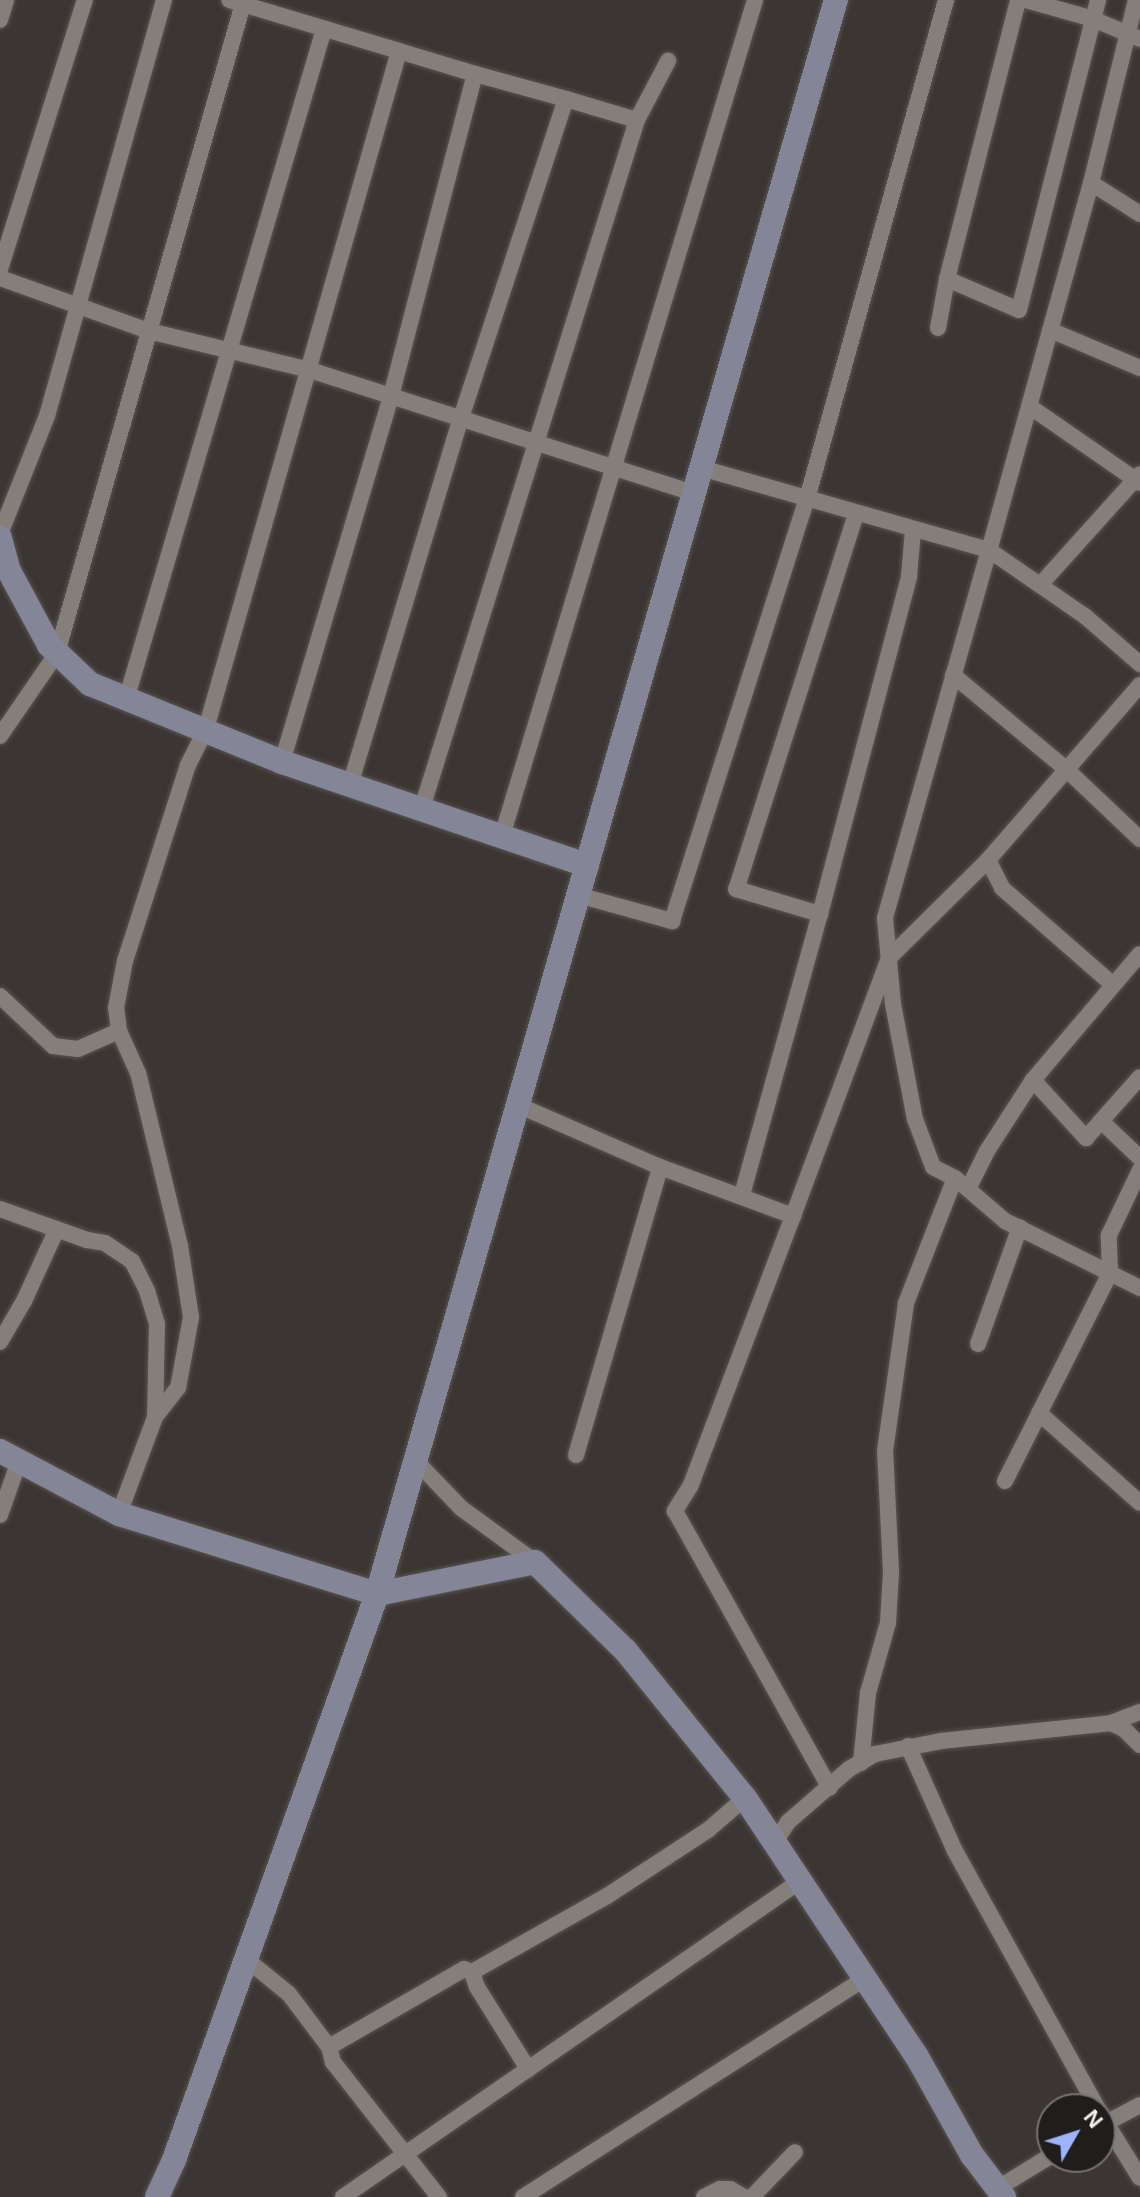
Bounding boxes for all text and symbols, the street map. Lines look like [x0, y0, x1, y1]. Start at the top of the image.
north arrow [1036, 2093, 1116, 2173]
text: N [1079, 2105, 1108, 2133]

